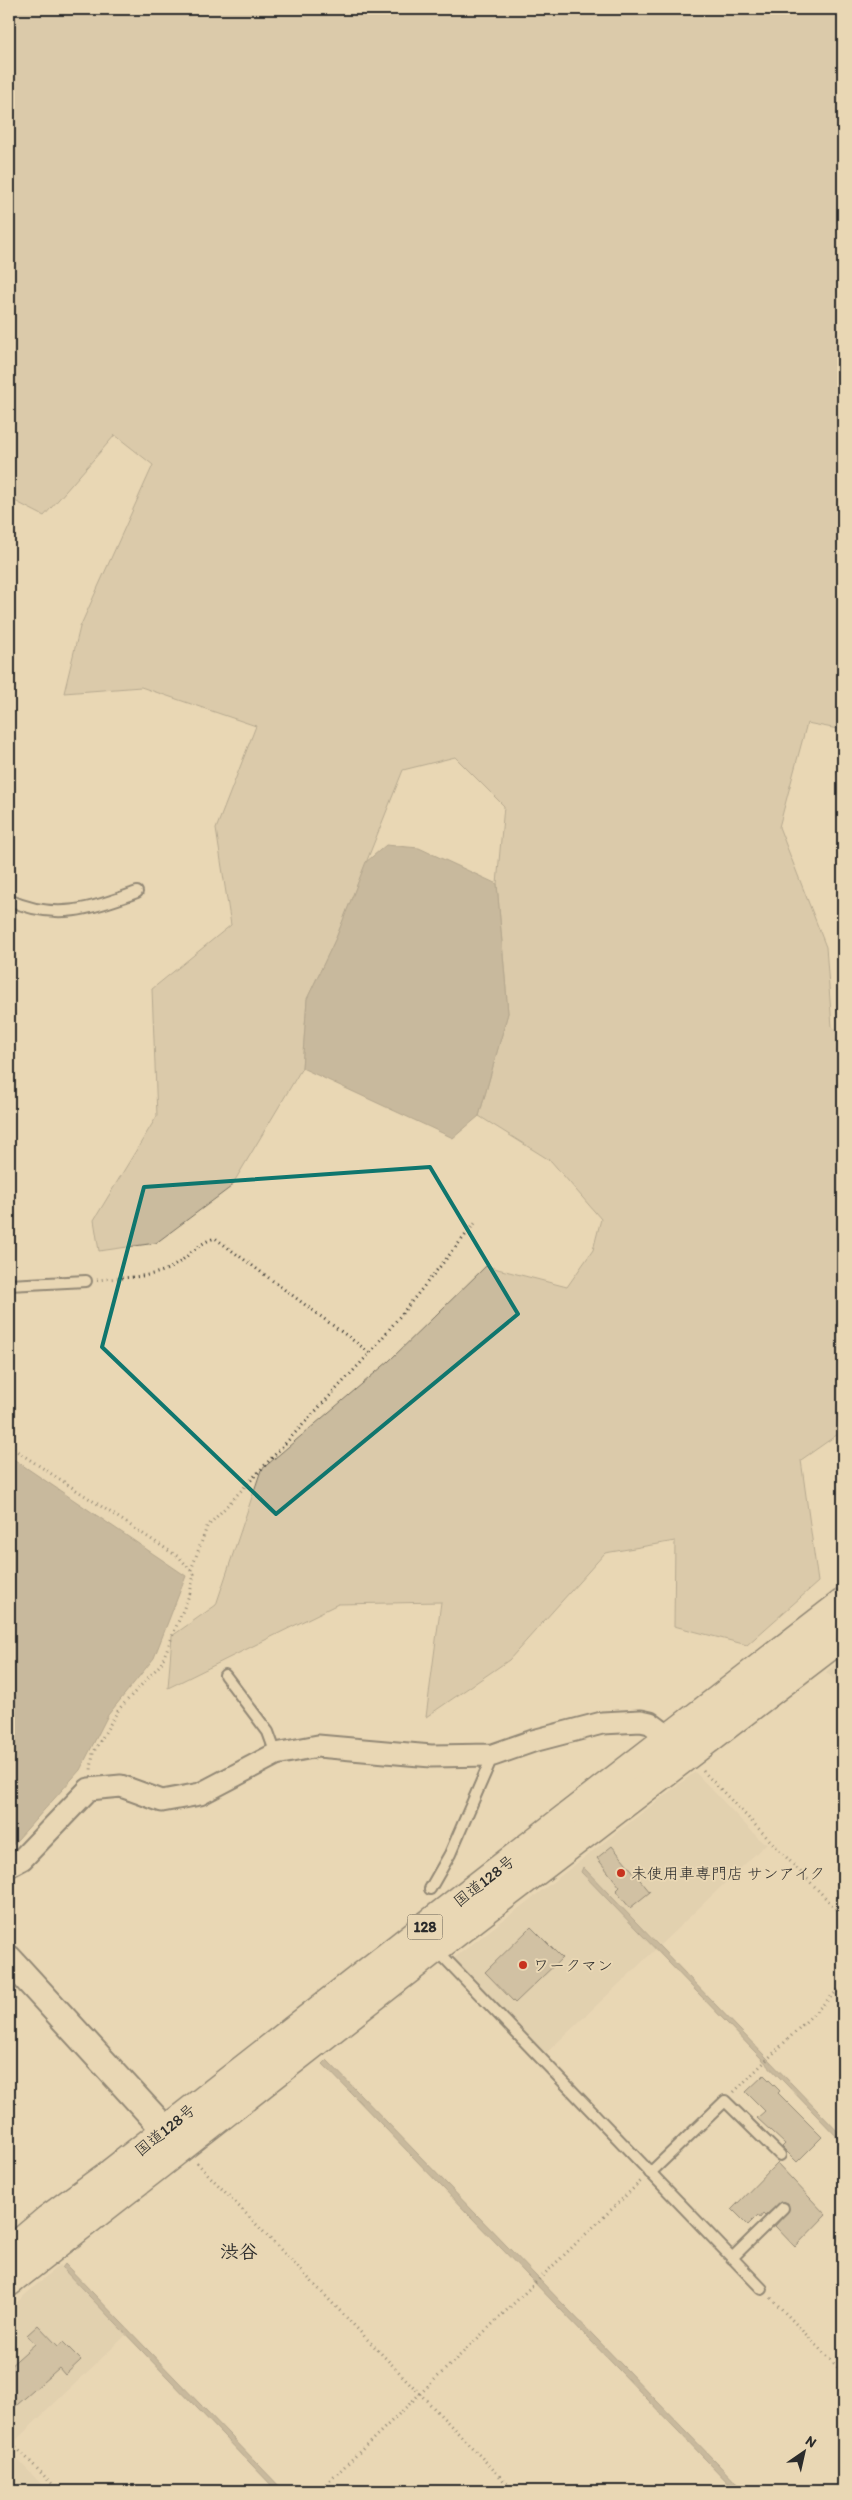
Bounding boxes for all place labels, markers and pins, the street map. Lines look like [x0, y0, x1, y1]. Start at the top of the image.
place label: 未使用車専門店 サンアイク [631, 1864, 825, 1883]
marker: 未使用車専門店 サンアイク [615, 1867, 627, 1879]
place label: ワークマン [533, 1956, 613, 1975]
marker: ワークマン [517, 1959, 529, 1971]

